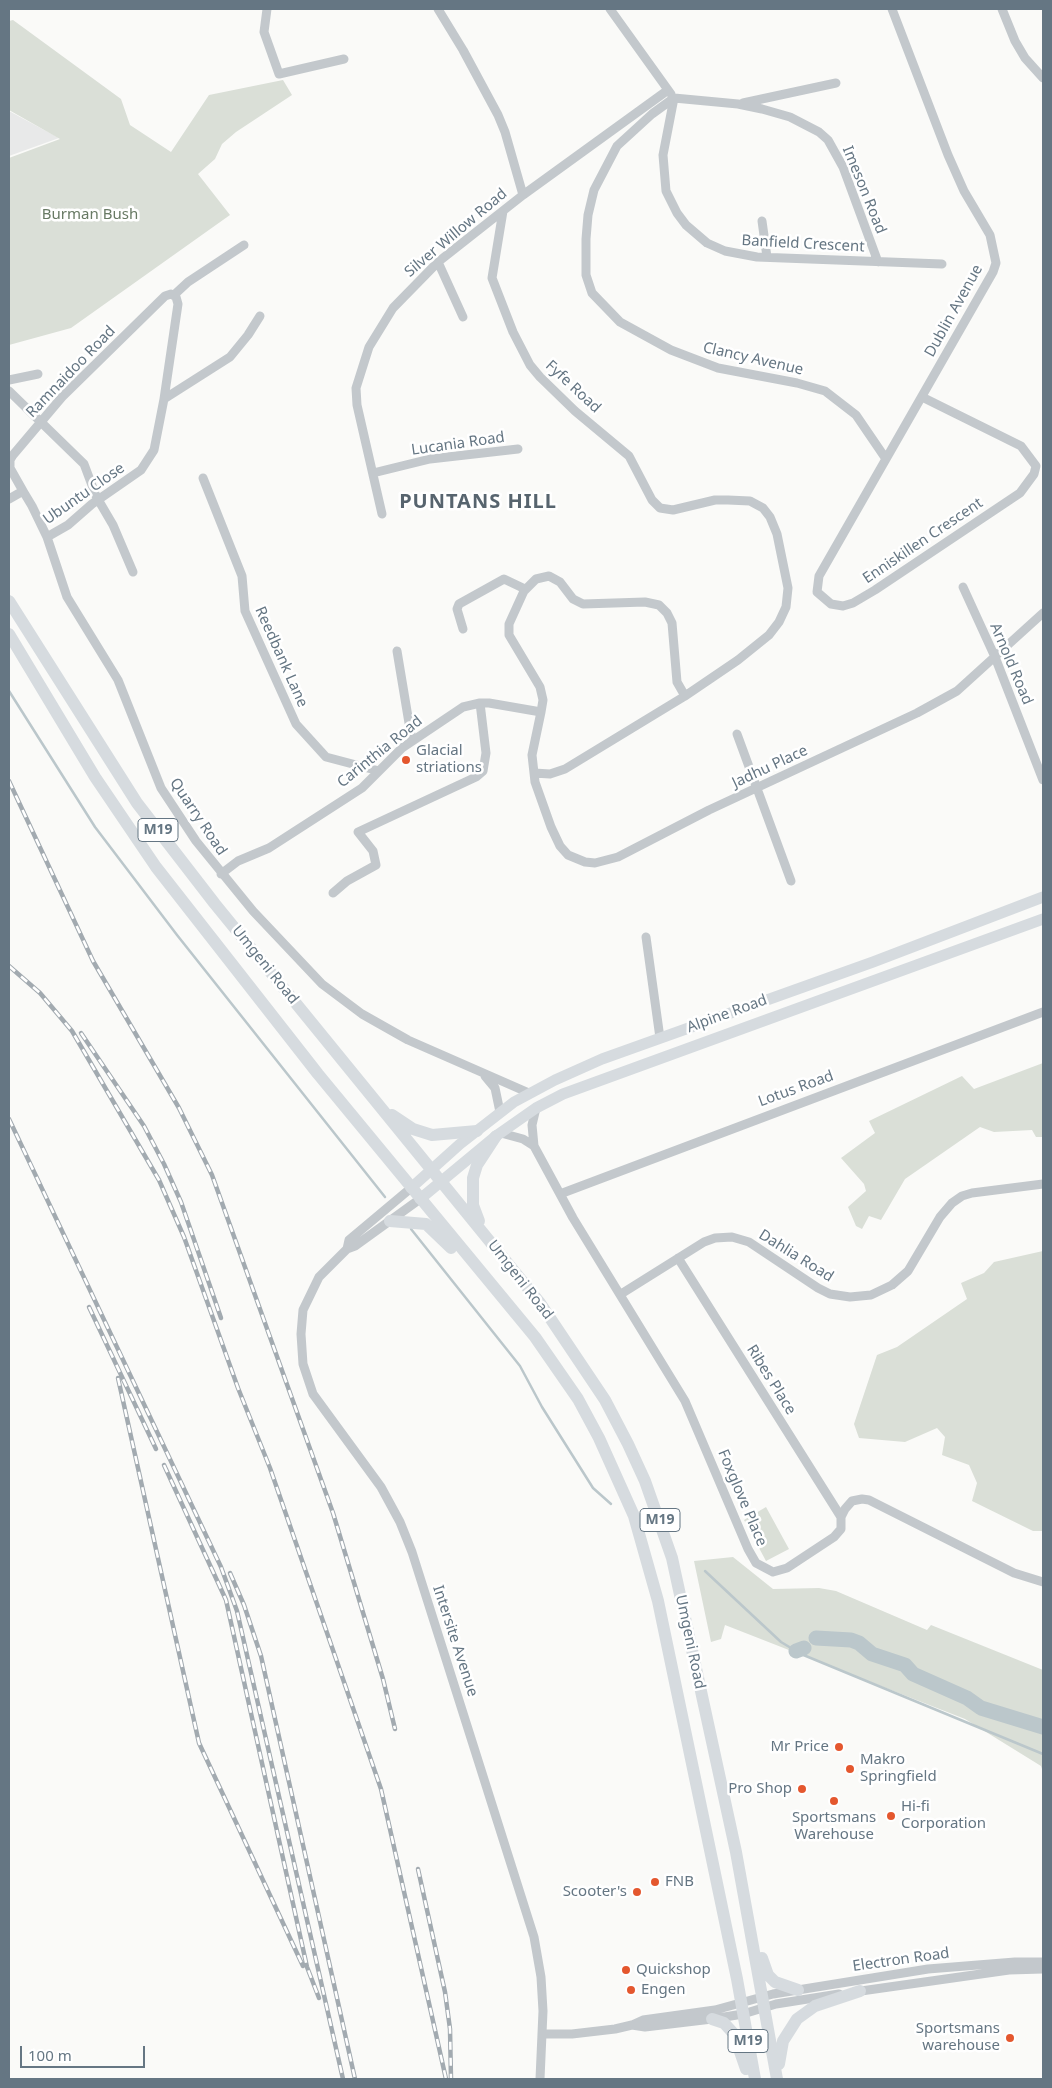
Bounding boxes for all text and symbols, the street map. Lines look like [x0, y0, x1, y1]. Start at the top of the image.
street label: Imeson Road [838, 143, 890, 237]
street label: Silver Willow Road [401, 185, 511, 281]
park label: Burman Bush [42, 206, 138, 224]
street label: Banfield Crescent [741, 232, 865, 256]
street label: Dublin Avenue [921, 262, 987, 360]
street label: Ramnaidoo Road [23, 322, 119, 422]
street label: Clancy Avenue [701, 339, 805, 379]
street label: Fyfe Road [542, 357, 604, 417]
street label: Lucania Road [410, 429, 506, 459]
street label: Ubuntu Close [40, 459, 128, 529]
district label: PUNTANS HILL [398, 490, 558, 514]
street label: Enniskillen Crescent [860, 494, 986, 588]
street label: Reedbank Lane [251, 604, 311, 710]
street label: Arnold Road [986, 620, 1036, 708]
street label: Carinthia Road [334, 712, 426, 792]
place label: Glacial striations [416, 742, 482, 777]
street label: Jadhu Place [729, 742, 811, 792]
marker: Glacial striations [400, 754, 412, 766]
street label: Quarry Road [166, 775, 230, 859]
road number: M19 [138, 818, 178, 842]
street label: Umgeni Road [228, 922, 302, 1008]
street label: Alpine Road [684, 991, 770, 1037]
street label: Lotus Road [756, 1067, 836, 1111]
street label: Dahlia Road [755, 1226, 837, 1286]
street label: Umgeni Road [483, 1237, 557, 1323]
street label: Ribes Place [742, 1342, 800, 1418]
street label: Foxglove Place [714, 1447, 770, 1549]
road number: M19 [640, 1508, 680, 1532]
street label: Intersite Avenue [429, 1583, 481, 1699]
street label: Umgeni Road [671, 1593, 709, 1691]
place label: Mr Price [771, 1738, 829, 1756]
marker: Mr Price [833, 1741, 845, 1753]
place label: Makro Springfield [860, 1751, 937, 1786]
marker: Makro Springfield [844, 1763, 856, 1775]
place label: Pro Shop [728, 1780, 792, 1798]
marker: Pro Shop [796, 1783, 808, 1795]
marker: Sportsmans Warehouse [828, 1795, 840, 1807]
place label: Hi-fi Corporation [901, 1798, 986, 1833]
place label: Sportsmans Warehouse [792, 1809, 876, 1844]
marker: Hi-fi Corporation [885, 1810, 897, 1822]
place label: FNB [665, 1873, 694, 1891]
marker: FNB [649, 1876, 661, 1888]
place label: Scooter's [563, 1883, 627, 1901]
marker: Scooter's [631, 1886, 643, 1898]
street label: Electron Road [851, 1944, 951, 1976]
place label: Quickshop [636, 1961, 711, 1979]
marker: Quickshop [620, 1964, 632, 1976]
place label: Engen [641, 1981, 686, 1999]
marker: Engen [625, 1984, 637, 1996]
place label: Sportsmans warehouse [916, 2020, 1000, 2055]
road number: M19 [728, 2030, 768, 2052]
marker: Sportsmans warehouse [1004, 2032, 1016, 2044]
scale bar [22, 2036, 148, 2068]
text: 100 m [28, 2045, 72, 2065]

